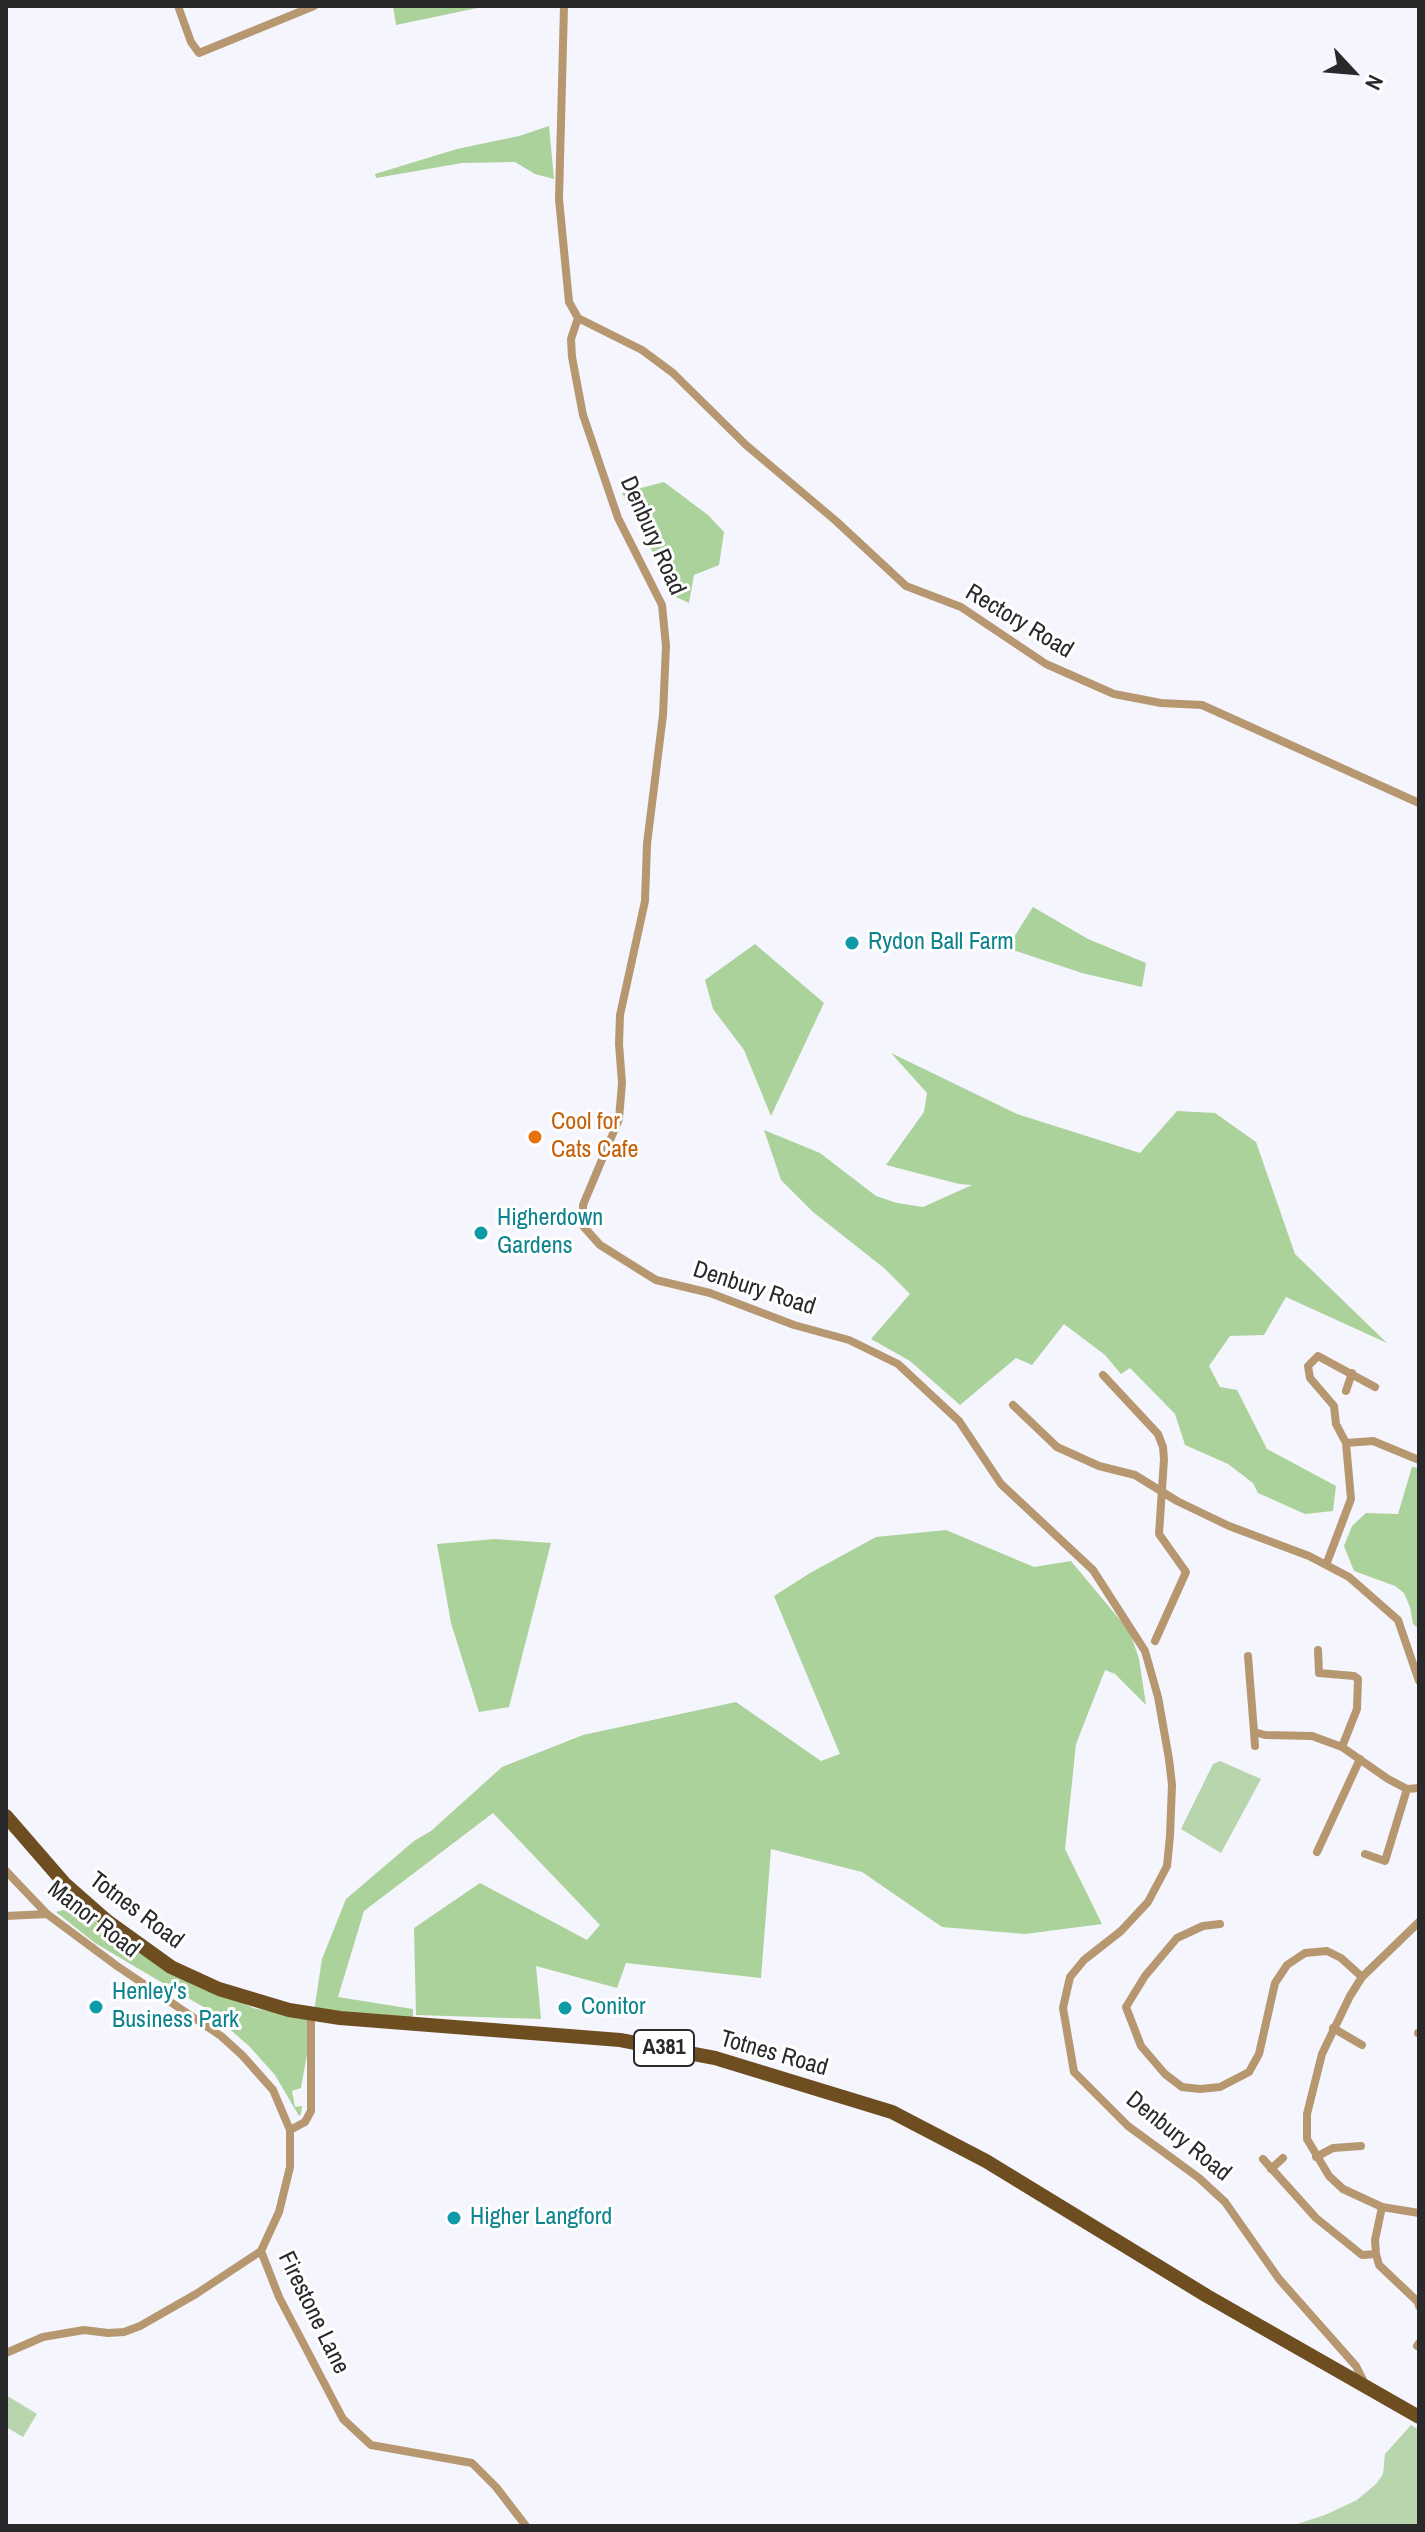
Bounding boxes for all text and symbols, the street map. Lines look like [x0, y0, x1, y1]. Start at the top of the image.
north arrow [1313, 32, 1393, 112]
text: N [1358, 70, 1391, 95]
street label: Denbury Road [613, 472, 691, 600]
street label: Rectory Road [960, 579, 1078, 665]
place label: Rydon Ball Farm [868, 929, 1014, 957]
marker: Rydon Ball Farm [843, 934, 861, 952]
place label: Cool for Cats Cafe [551, 1109, 639, 1165]
marker: Cool for Cats Cafe [526, 1128, 544, 1146]
place label: Higherdown Gardens [497, 1205, 603, 1261]
marker: Higherdown Gardens [472, 1224, 490, 1242]
street label: Denbury Road [689, 1256, 819, 1322]
street label: Totnes Road [83, 1866, 189, 1956]
street label: Manor Road [41, 1875, 145, 1965]
place label: Henley's Business Park [112, 1979, 239, 2035]
place label: Conitor [581, 1994, 646, 2022]
marker: Henley's Business Park [87, 1998, 105, 2016]
marker: Conitor [556, 1999, 574, 2017]
street label: Totnes Road [717, 2025, 831, 2083]
road number: A381 [634, 2030, 694, 2066]
street label: Denbury Road [1120, 2086, 1236, 2188]
place label: Higher Langford [470, 2204, 612, 2232]
marker: Higher Langford [445, 2209, 463, 2227]
street label: Firestone Lane [271, 2247, 355, 2379]

